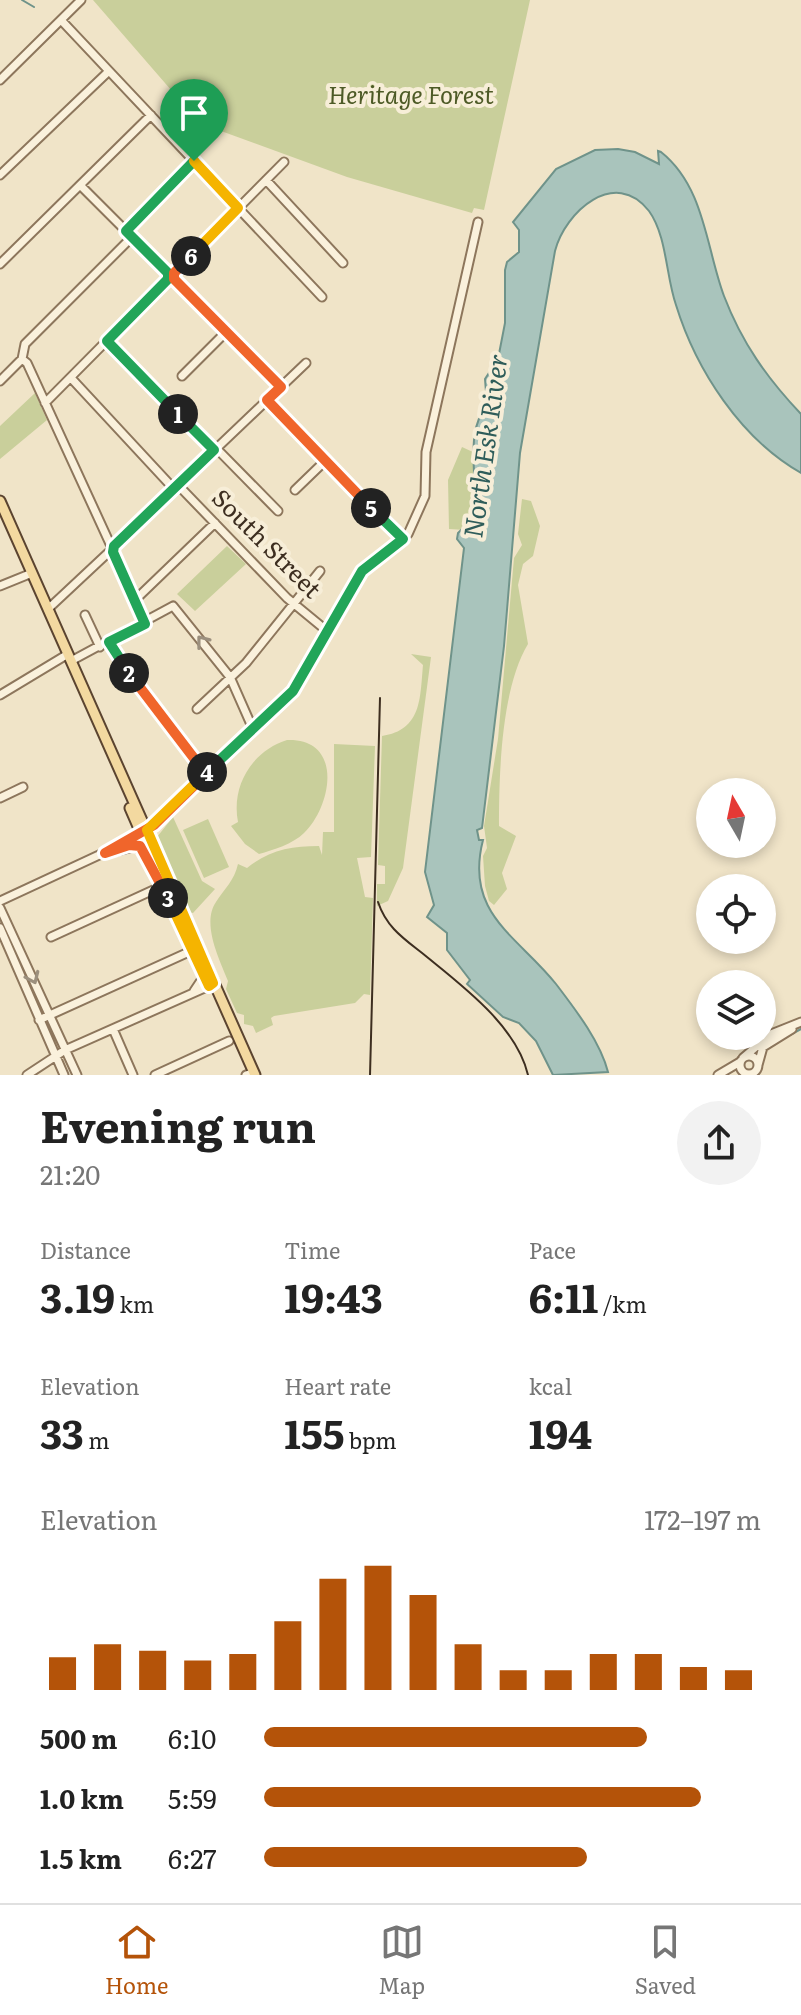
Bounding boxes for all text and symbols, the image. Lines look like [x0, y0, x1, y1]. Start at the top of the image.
park label: Heritage Forest [328, 76, 494, 111]
pin [160, 79, 228, 161]
icon: arrive [172, 91, 216, 135]
pin: 6 [171, 236, 211, 276]
text: 6 [185, 239, 197, 272]
water label: North Esk River [451, 351, 516, 540]
pin: 1 [158, 394, 198, 434]
text: 1 [173, 397, 183, 430]
street label: South Street [205, 480, 331, 605]
pin: 5 [351, 488, 391, 528]
text: 5 [365, 491, 377, 524]
one-way arrow [197, 636, 212, 651]
pin: 2 [109, 653, 149, 693]
text: 2 [123, 656, 135, 689]
pin: 4 [187, 752, 227, 792]
text: 4 [200, 755, 214, 788]
north arrow [696, 778, 776, 858]
map controls [696, 778, 776, 1050]
button: locate [696, 874, 776, 954]
pin: 3 [148, 878, 188, 918]
text: 3 [162, 881, 174, 914]
one-way arrow [23, 970, 39, 984]
button: layers [696, 970, 776, 1050]
text: Evening run [40, 1091, 316, 1157]
button: share [677, 1101, 761, 1185]
text: 21:20 [40, 1154, 100, 1193]
text: Distance [40, 1233, 131, 1266]
text: Time [284, 1233, 340, 1266]
text: Pace [529, 1233, 576, 1266]
text: 3.19 [40, 1266, 115, 1325]
text: 19:43 [284, 1266, 383, 1325]
text: 6:11 [529, 1266, 598, 1325]
text: km [115, 1287, 154, 1320]
text: /km [598, 1287, 647, 1320]
text: Elevation [40, 1369, 139, 1402]
text: Heart rate [284, 1369, 391, 1402]
text: kcal [529, 1369, 572, 1402]
text: 33 [40, 1402, 84, 1461]
text: 155 [284, 1402, 344, 1461]
text: 194 [529, 1402, 592, 1461]
text: m [84, 1423, 110, 1456]
text: bpm [344, 1423, 397, 1456]
text: Elevation [40, 1499, 158, 1538]
text: 172–197 m [644, 1499, 761, 1538]
text: 500 m [40, 1718, 117, 1757]
text: 6:10 [168, 1718, 216, 1757]
text: 1.0 km [40, 1778, 124, 1817]
text: 5:59 [168, 1778, 217, 1817]
text: 1.5 km [40, 1838, 122, 1877]
text: 6:27 [168, 1838, 216, 1877]
tab: Home [105, 1920, 168, 2001]
tab: Map [378, 1920, 425, 2001]
tab: Saved [635, 1920, 696, 2001]

